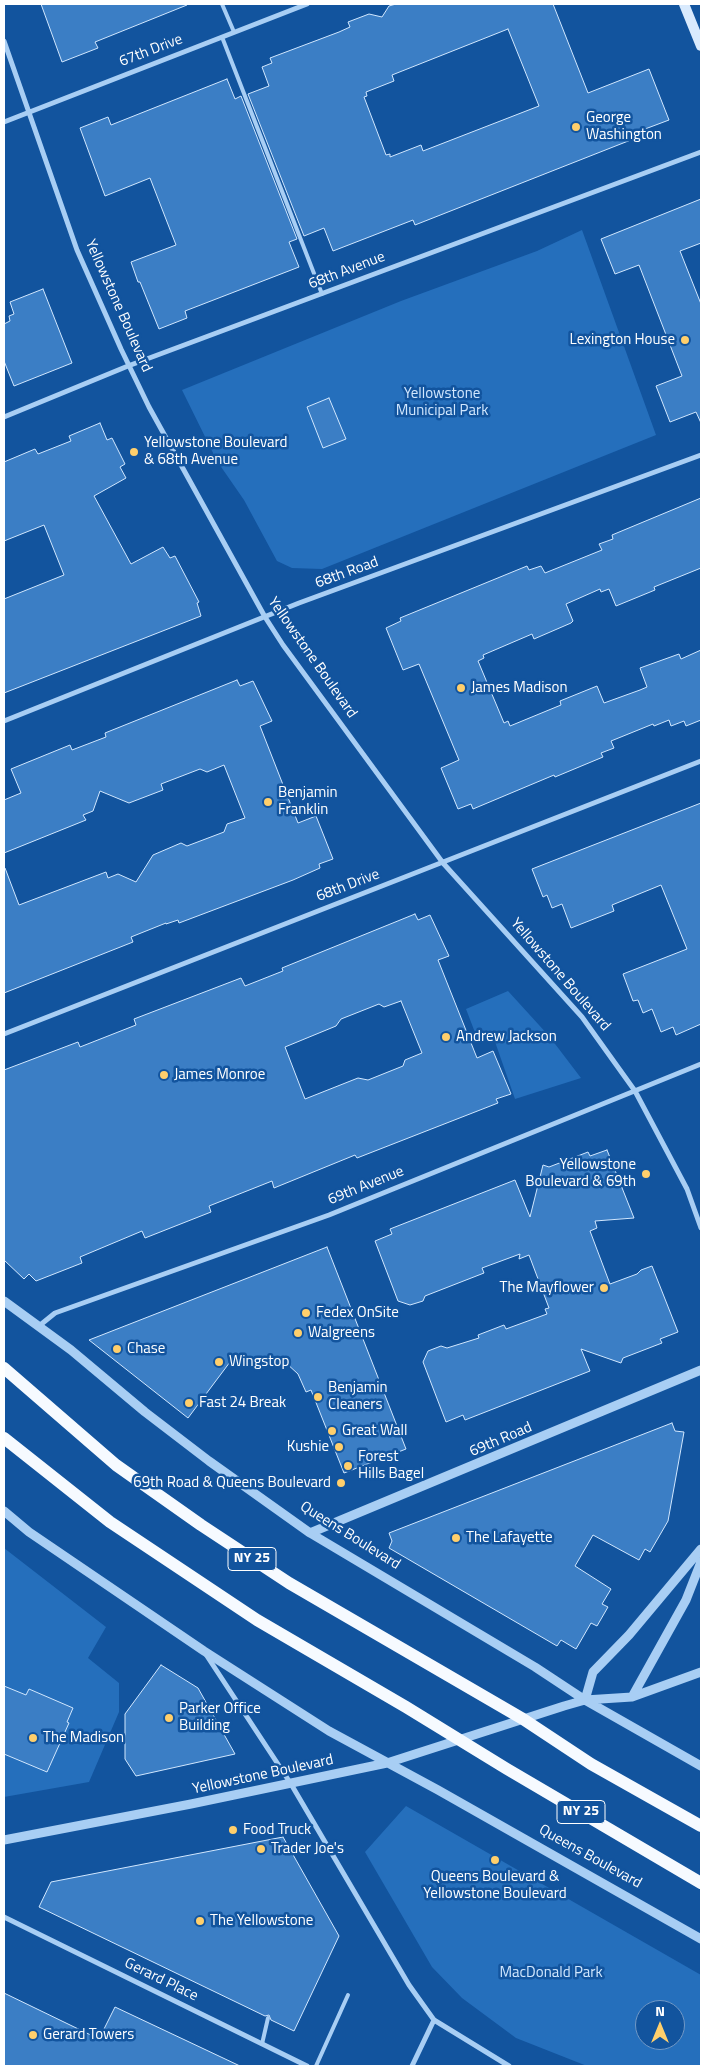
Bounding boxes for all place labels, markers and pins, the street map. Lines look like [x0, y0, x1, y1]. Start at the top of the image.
place label: George Washington [586, 109, 662, 144]
marker: George Washington [570, 121, 582, 133]
place label: Lexington House [570, 331, 675, 349]
marker: Lexington House [679, 334, 691, 346]
place label: Yellowstone Boulevard & 68th Avenue [144, 434, 287, 469]
marker: Yellowstone Boulevard & 68th Avenue [128, 446, 140, 458]
place label: James Madison [471, 679, 568, 697]
marker: James Madison [455, 682, 467, 694]
place label: Benjamin Franklin [278, 784, 338, 819]
marker: Benjamin Franklin [262, 796, 274, 808]
place label: Andrew Jackson [456, 1028, 557, 1046]
marker: Andrew Jackson [440, 1031, 452, 1043]
place label: James Monroe [174, 1066, 265, 1084]
marker: James Monroe [158, 1069, 170, 1081]
place label: Yellowstone Boulevard & 69th [525, 1156, 636, 1191]
marker: Yellowstone Boulevard & 69th [640, 1168, 652, 1180]
place label: The Mayflower [500, 1279, 594, 1297]
marker: The Mayflower [598, 1282, 610, 1294]
place label: Fedex OnSite [316, 1304, 399, 1322]
marker: Fedex OnSite [300, 1307, 312, 1319]
place label: Walgreens [308, 1324, 375, 1342]
marker: Walgreens [292, 1327, 304, 1339]
place label: Chase [127, 1340, 165, 1358]
marker: Chase [111, 1343, 123, 1355]
place label: Wingstop [229, 1353, 289, 1371]
marker: Wingstop [213, 1356, 225, 1368]
place label: Benjamin Cleaners [328, 1379, 388, 1414]
marker: Benjamin Cleaners [312, 1391, 324, 1403]
place label: Fast 24 Break [199, 1394, 286, 1412]
marker: Fast 24 Break [183, 1397, 195, 1409]
place label: Great Wall [342, 1422, 407, 1440]
marker: Great Wall [326, 1425, 338, 1437]
place label: Kushie [287, 1438, 329, 1456]
marker: Kushie [333, 1441, 345, 1453]
place label: Forest Hills Bagel [358, 1448, 424, 1483]
marker: Forest Hills Bagel [342, 1460, 354, 1472]
place label: 69th Road & Queens Boulevard [133, 1474, 331, 1492]
marker: 69th Road & Queens Boulevard [335, 1477, 347, 1489]
place label: The Lafayette [466, 1529, 553, 1547]
marker: The Lafayette [450, 1532, 462, 1544]
place label: Parker Office Building [179, 1700, 261, 1735]
marker: Parker Office Building [163, 1712, 175, 1724]
place label: The Madison [43, 1729, 124, 1747]
marker: The Madison [27, 1732, 39, 1744]
place label: Food Truck [243, 1821, 311, 1839]
marker: Food Truck [227, 1824, 239, 1836]
place label: Trader Joe's [271, 1840, 344, 1858]
marker: Trader Joe's [255, 1843, 267, 1855]
marker: Queens Boulevard & Yellowstone Boulevard [489, 1854, 501, 1866]
place label: Queens Boulevard & Yellowstone Boulevard [423, 1868, 567, 1903]
place label: The Yellowstone [210, 1912, 313, 1930]
marker: The Yellowstone [194, 1915, 206, 1927]
place label: Gerard Towers [43, 2026, 134, 2044]
marker: Gerard Towers [27, 2029, 39, 2041]

